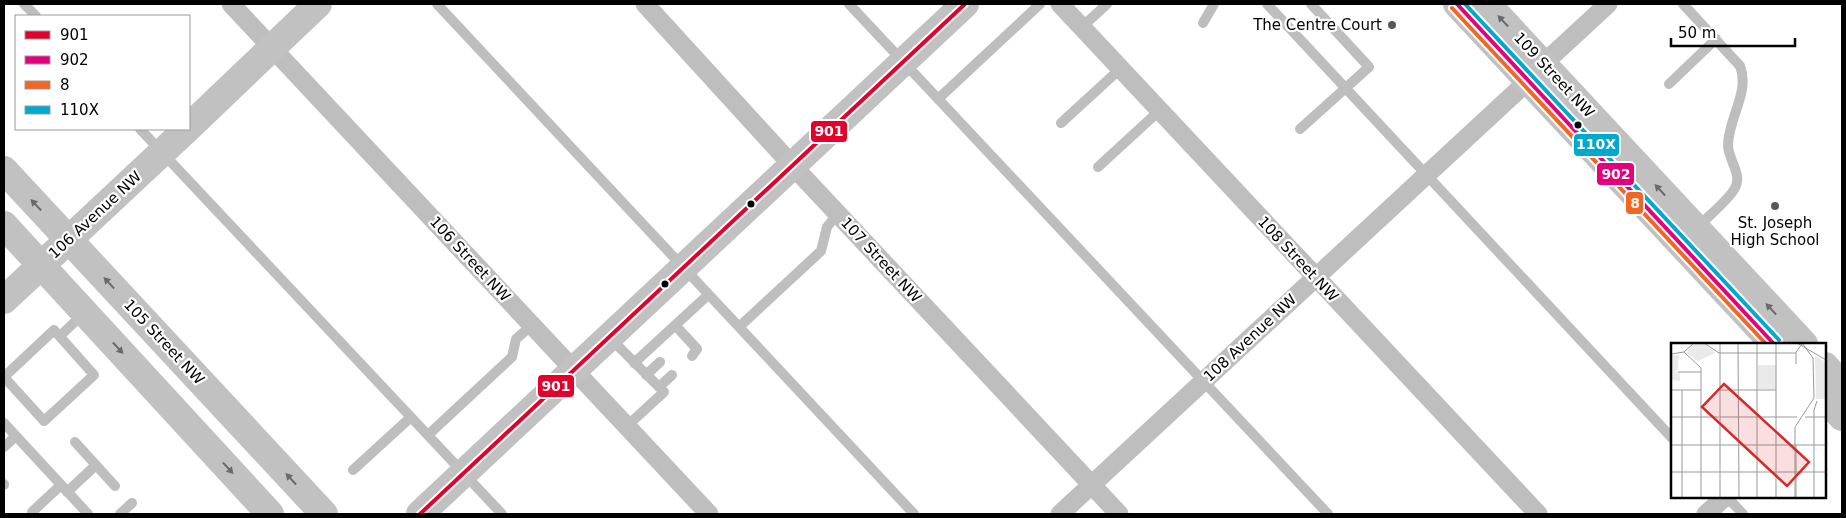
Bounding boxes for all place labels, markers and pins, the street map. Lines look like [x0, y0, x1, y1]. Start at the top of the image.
place label: The Centre Court [1252, 16, 1382, 34]
marker: The Centre Court [1386, 19, 1398, 31]
unlabelled marker [1573, 120, 1583, 130]
unlabelled marker [746, 199, 756, 209]
marker: St. Joseph High School [1769, 200, 1781, 212]
place label: St. Joseph High School [1730, 214, 1820, 249]
unlabelled marker [660, 279, 670, 289]

